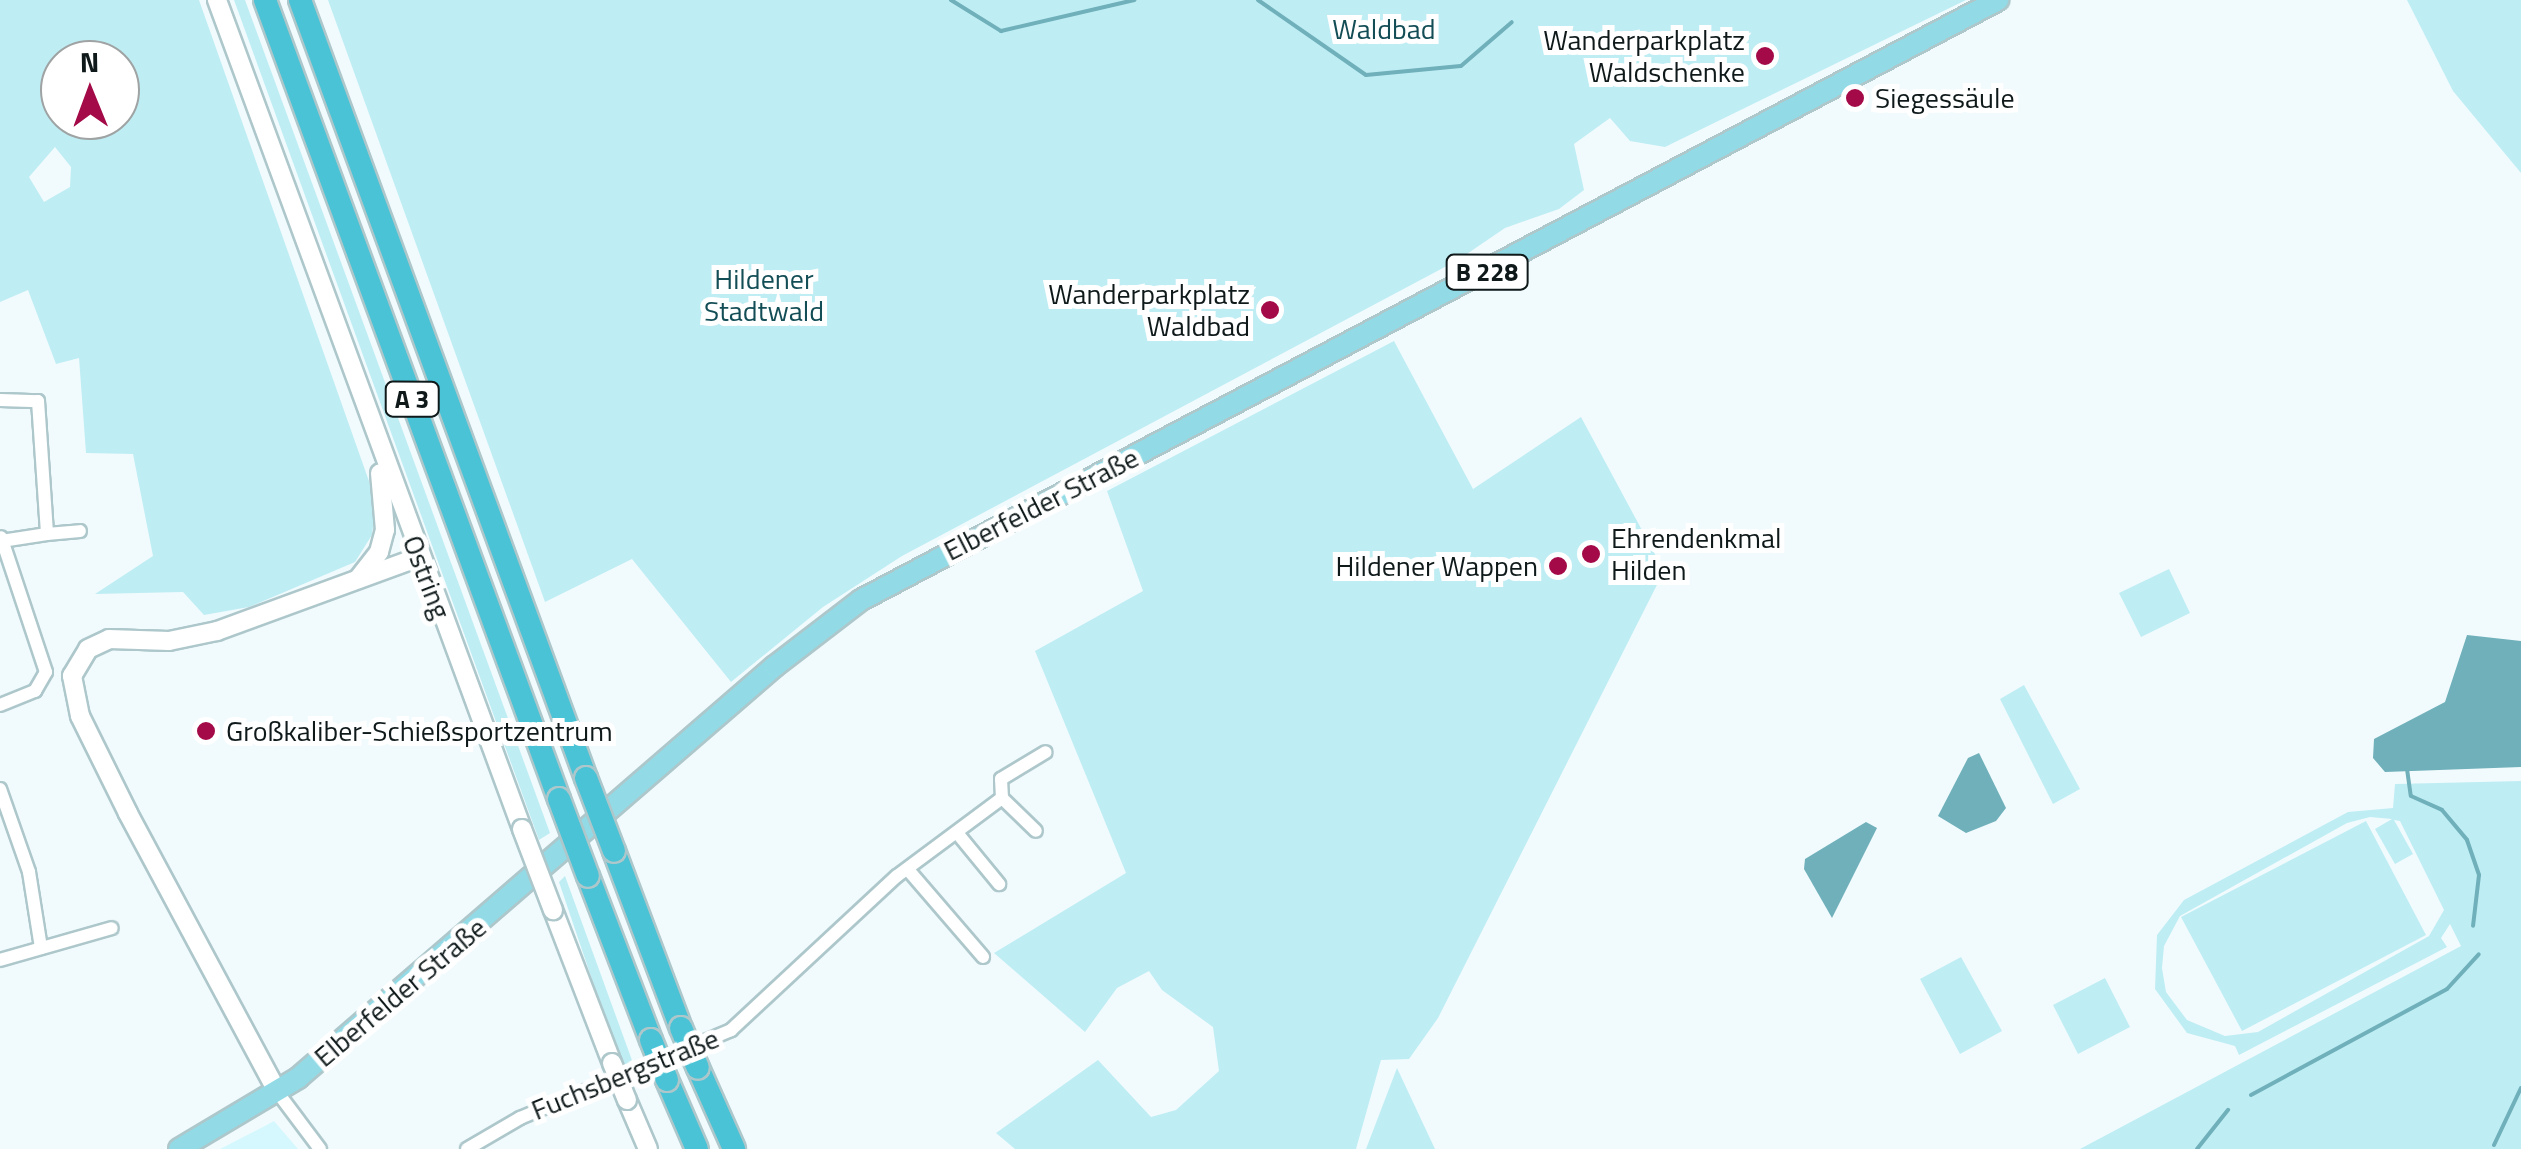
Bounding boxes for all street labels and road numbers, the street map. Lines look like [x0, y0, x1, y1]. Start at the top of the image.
road number: B 228 [1444, 252, 1530, 292]
road number: A 3 [384, 379, 440, 419]
street label: Elberfelder Straße [938, 441, 1144, 567]
street label: Ostring [396, 531, 458, 623]
street label: Elberfelder Straße [307, 910, 493, 1074]
street label: Fuchsbergstraße [527, 1021, 723, 1127]

